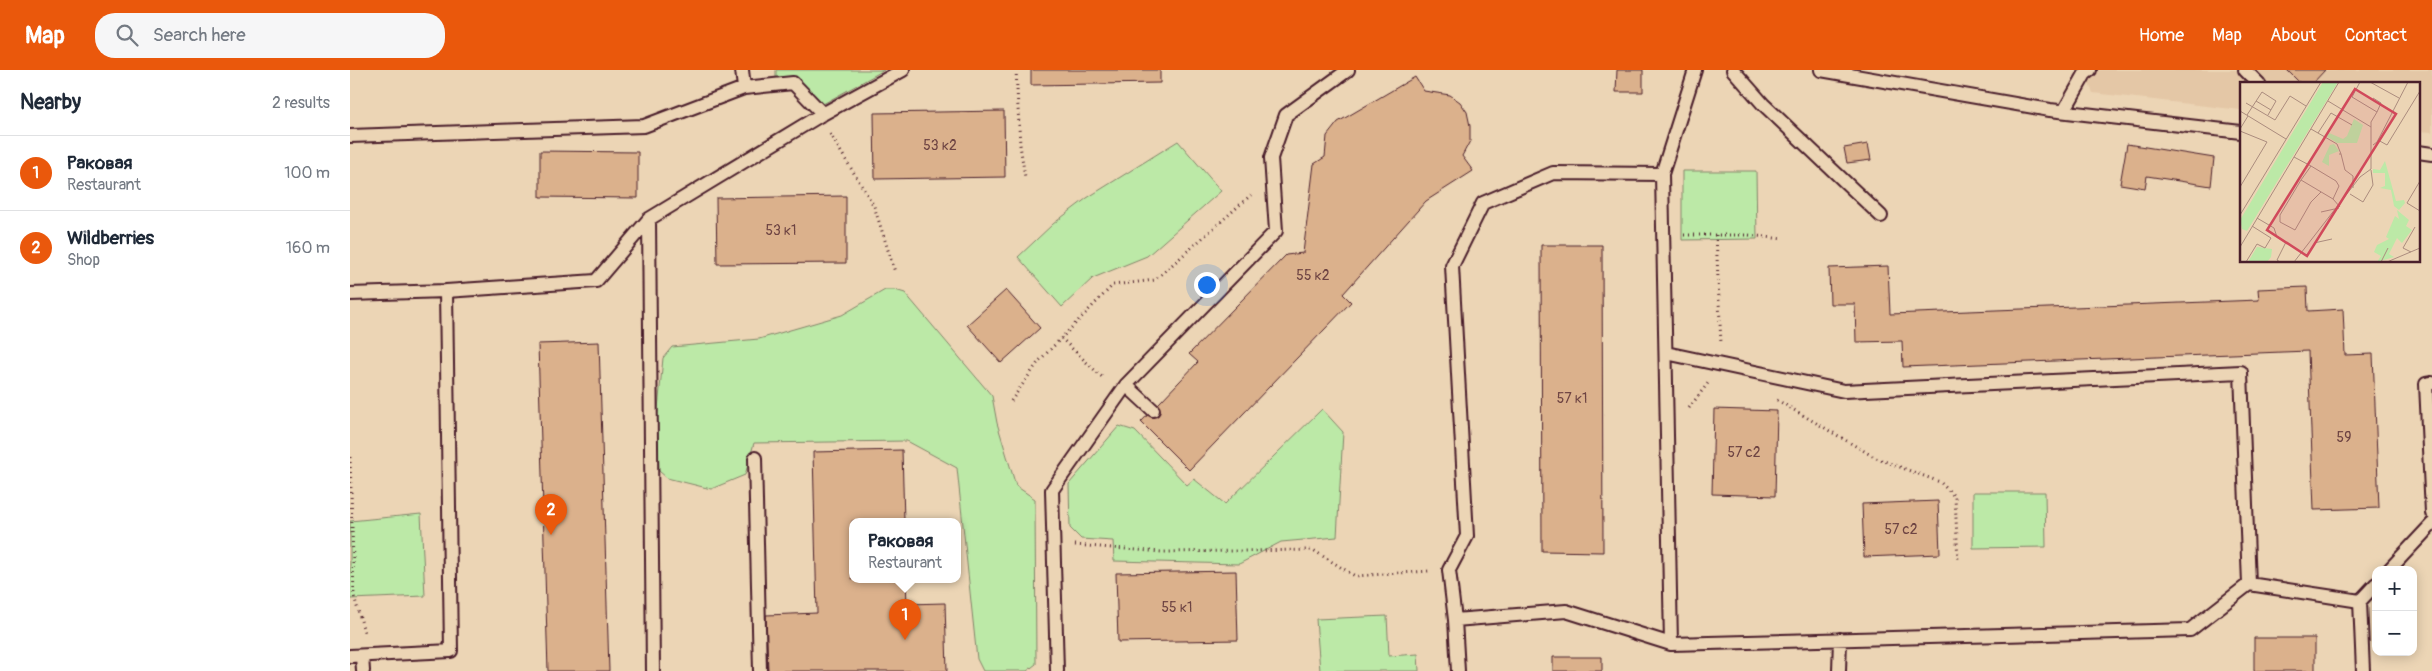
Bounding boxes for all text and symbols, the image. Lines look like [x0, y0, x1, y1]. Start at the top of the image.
search box [95, 13, 445, 58]
text: Map [25, 21, 65, 50]
icon: search [113, 21, 141, 49]
text: Search here [153, 23, 246, 47]
text: Home [2139, 24, 2184, 47]
text: Map [2212, 24, 2242, 47]
text: About [2270, 24, 2316, 47]
text: Contact [2344, 24, 2407, 47]
inset map [2240, 82, 2420, 262]
text: Nearby [20, 89, 81, 116]
text: 2 results [272, 93, 330, 113]
house number: 53 к2 [923, 137, 957, 154]
text: Раковая [67, 151, 132, 175]
text: 1 [33, 163, 39, 183]
text: 100 m [284, 163, 330, 183]
text: Restaurant [67, 175, 141, 195]
house number: 53 к1 [765, 222, 797, 239]
text: Wildberries [67, 226, 154, 250]
text: 2 [32, 238, 40, 258]
text: 160 m [286, 238, 330, 258]
text: Shop [67, 250, 100, 270]
house number: 55 к2 [1296, 267, 1330, 284]
your location [1194, 272, 1220, 298]
house number: 57 к1 [1557, 390, 1587, 407]
house number: 59 [2337, 429, 2351, 446]
house number: 57 с2 [1728, 444, 1761, 461]
pin: 2 [535, 494, 567, 535]
popup [849, 518, 961, 583]
house number: 57 с2 [1885, 521, 1918, 538]
text: Раковая [868, 529, 933, 553]
text: Restaurant [868, 553, 942, 573]
map controls [2372, 566, 2417, 656]
button: + [2372, 566, 2417, 611]
pin: 1 [889, 599, 921, 640]
house number: 55 к1 [1162, 599, 1192, 616]
button: − [2372, 611, 2417, 656]

